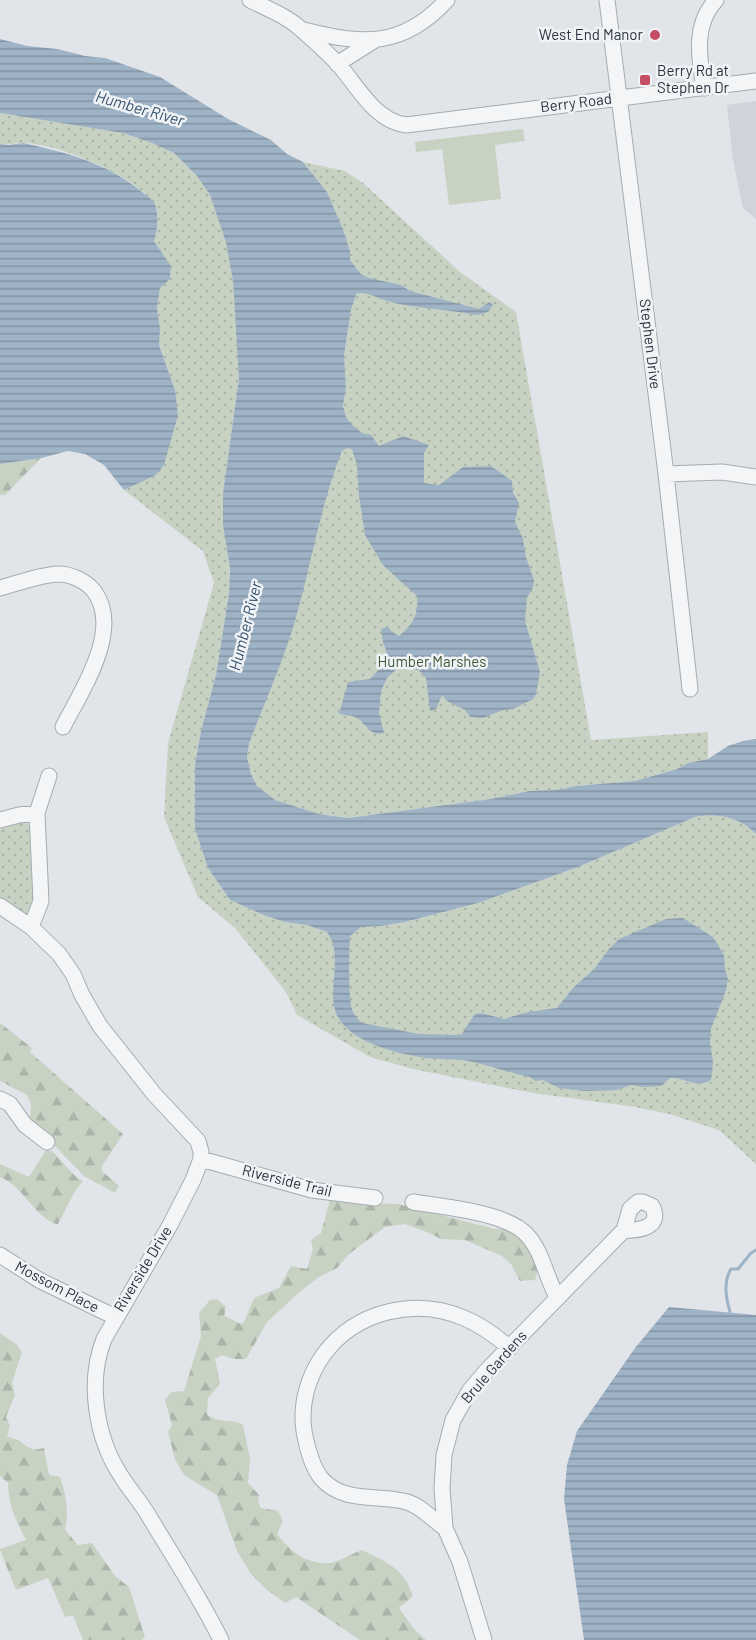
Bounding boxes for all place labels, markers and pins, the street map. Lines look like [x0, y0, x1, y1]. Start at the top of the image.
place label: West End Manor [539, 25, 644, 43]
marker: West End Manor [648, 28, 662, 42]
place label: Berry Rd at Stephen Dr [657, 61, 730, 96]
marker: Berry Rd at Stephen Dr [638, 73, 652, 87]

